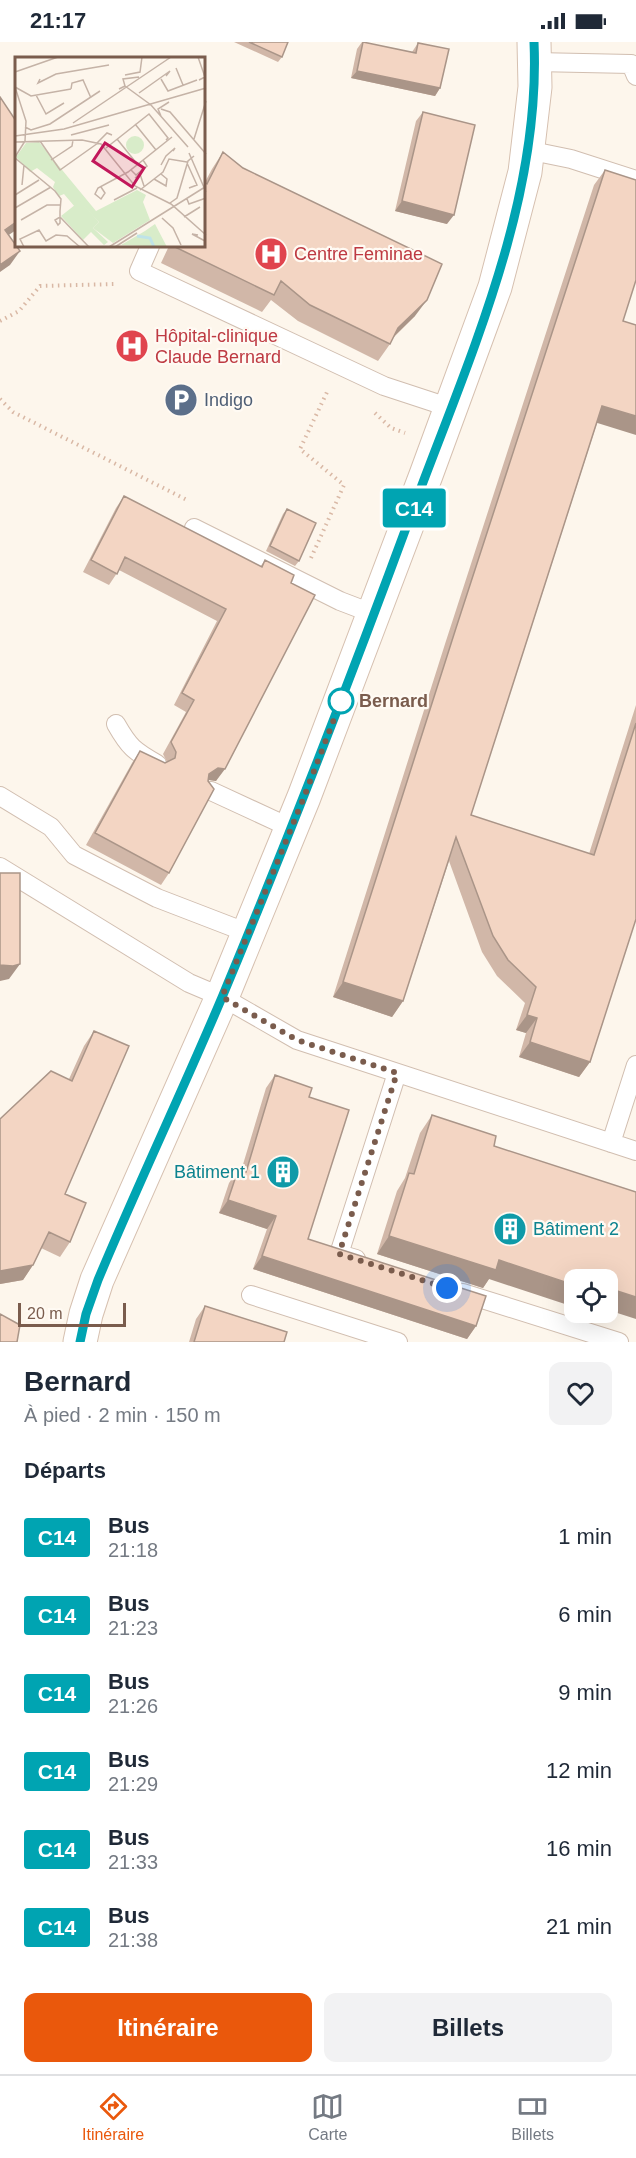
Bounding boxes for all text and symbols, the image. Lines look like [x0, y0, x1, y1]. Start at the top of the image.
text: 21:17 [30, 8, 86, 33]
inset map [15, 57, 206, 248]
hospital icon: Centre Feminae [253, 236, 289, 272]
place label: Centre Feminae [294, 244, 423, 264]
place label: Hôpital-clinique Claude Bernard [155, 326, 281, 367]
hospital icon: Hôpital-clinique Claude Bernard [114, 328, 150, 364]
parking icon: Indigo [163, 382, 199, 418]
place label: Indigo [204, 390, 253, 410]
line badge: C14 [380, 488, 448, 528]
text: C14 [395, 497, 433, 520]
marker: Bernard [328, 688, 354, 714]
place label: Bernard [359, 691, 428, 711]
building icon: Bâtiment 1 [265, 1154, 301, 1190]
place label: Bâtiment 1 [174, 1162, 260, 1182]
building icon: Bâtiment 2 [492, 1211, 528, 1247]
place label: Bâtiment 2 [533, 1219, 619, 1239]
map controls [564, 1269, 618, 1323]
button: locate [564, 1269, 618, 1323]
your location [432, 1273, 462, 1303]
scale bar [18, 1300, 126, 1328]
text: 20 m [27, 1305, 63, 1322]
button: heart [549, 1362, 612, 1425]
text: Bernard [24, 1366, 131, 1397]
text: À pied · 2 min · 150 m [24, 1404, 221, 1426]
text: Départs [24, 1458, 106, 1483]
text: Bus [108, 1513, 150, 1538]
text: 1 min [558, 1524, 612, 1549]
text: C14 [38, 1526, 76, 1549]
text: 21:18 [108, 1539, 158, 1561]
text: Bus [108, 1591, 150, 1616]
text: 6 min [558, 1602, 612, 1627]
text: C14 [38, 1604, 76, 1627]
text: 21:23 [108, 1617, 158, 1639]
text: Bus [108, 1669, 150, 1694]
text: 9 min [558, 1680, 612, 1705]
text: C14 [38, 1682, 76, 1705]
text: 21:26 [108, 1695, 158, 1717]
text: Bus [108, 1747, 150, 1772]
text: 12 min [546, 1758, 612, 1783]
text: C14 [38, 1760, 76, 1783]
text: 21:29 [108, 1773, 158, 1795]
text: Bus [108, 1825, 150, 1850]
text: 16 min [546, 1836, 612, 1861]
text: C14 [38, 1838, 76, 1861]
text: 21:33 [108, 1851, 158, 1873]
text: Bus [108, 1903, 150, 1928]
text: 21 min [546, 1914, 612, 1939]
text: C14 [38, 1916, 76, 1939]
text: 21:38 [108, 1929, 158, 1951]
button: Itinéraire [24, 1993, 312, 2062]
button: Billets [324, 1993, 612, 2062]
tab: Itinéraire [82, 2090, 144, 2144]
tab: Carte [308, 2090, 347, 2144]
tab: Billets [511, 2090, 554, 2144]

